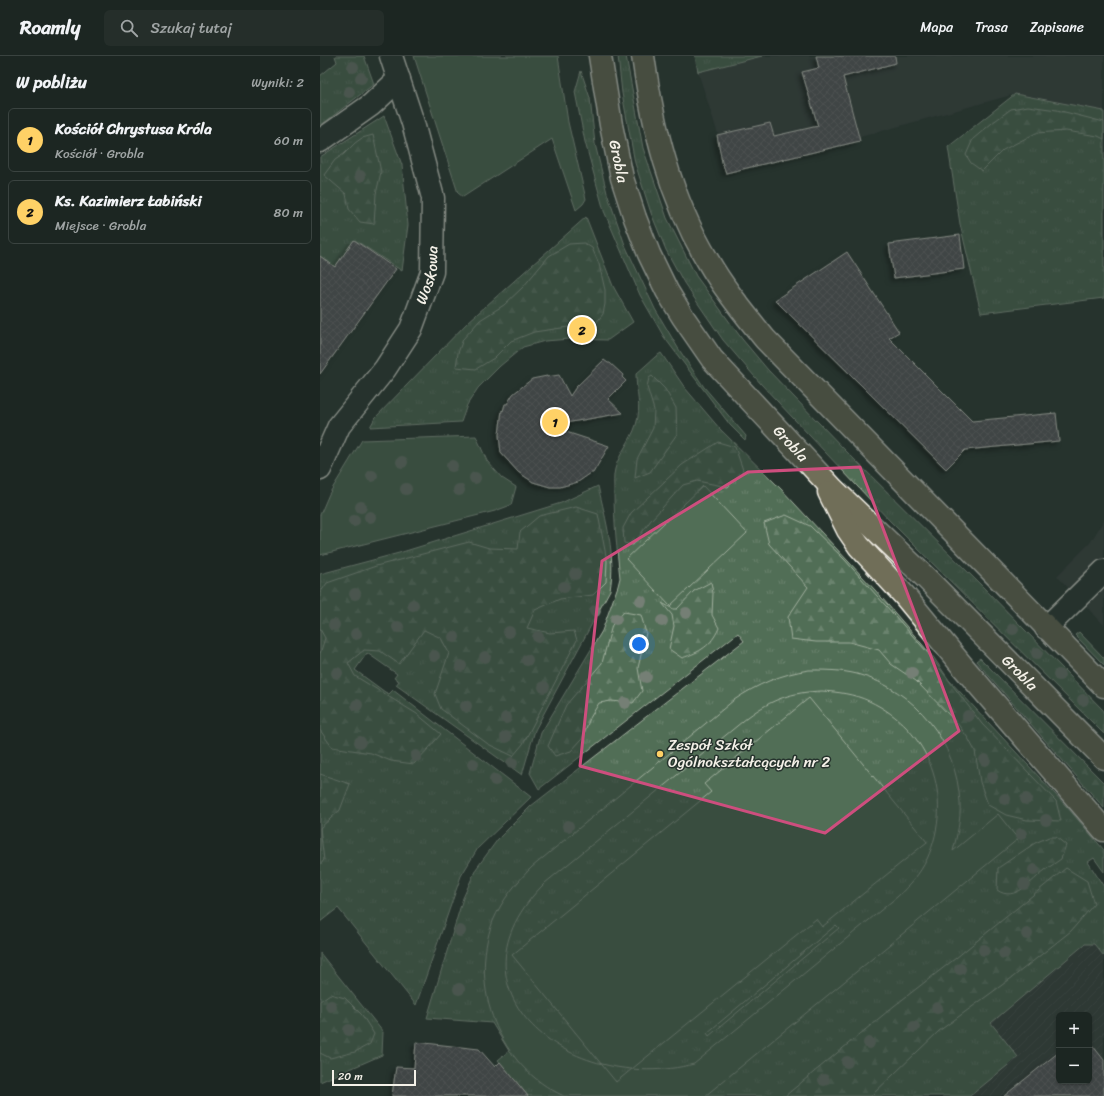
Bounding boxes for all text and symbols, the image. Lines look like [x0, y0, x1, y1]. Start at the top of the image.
search box [104, 10, 384, 46]
text: Roamly [20, 11, 80, 44]
text: Szukaj tutaj [150, 15, 232, 41]
text: Mapa [920, 15, 953, 40]
text: Trasa [975, 15, 1008, 40]
text: Zapisane [1030, 15, 1084, 40]
icon: search [118, 17, 140, 39]
text: W pobliżu [16, 67, 87, 97]
text: Wyniki: 2 [251, 71, 304, 94]
text: Kościół Chrystusa Króla [55, 116, 212, 142]
text: 1 [27, 129, 33, 152]
text: 60 m [274, 129, 303, 152]
street label: Grobla [601, 138, 636, 187]
text: Kościół · Grobla [55, 142, 144, 165]
text: Ks. Kazimierz Łabiński [55, 188, 202, 214]
text: 2 [26, 201, 34, 224]
text: 80 m [274, 201, 303, 224]
text: Miejsce · Grobla [55, 214, 146, 237]
street label: Woskowa [408, 245, 445, 308]
pin: 2 [569, 315, 595, 345]
pin: 1 [542, 407, 568, 437]
street label: Grobla [767, 419, 815, 469]
your location [629, 634, 649, 654]
street label: Grobla [995, 648, 1044, 698]
place label: Zespół Szkół Ogólnokształcących nr 2 [668, 732, 831, 775]
marker: Zespół Szkół Ogólnokształcących nr 2 [655, 749, 665, 759]
map controls [1056, 1012, 1092, 1084]
button: + [1056, 1012, 1092, 1048]
button: − [1056, 1048, 1092, 1084]
text: 20 m [338, 1067, 363, 1086]
scale bar [332, 1068, 416, 1087]

